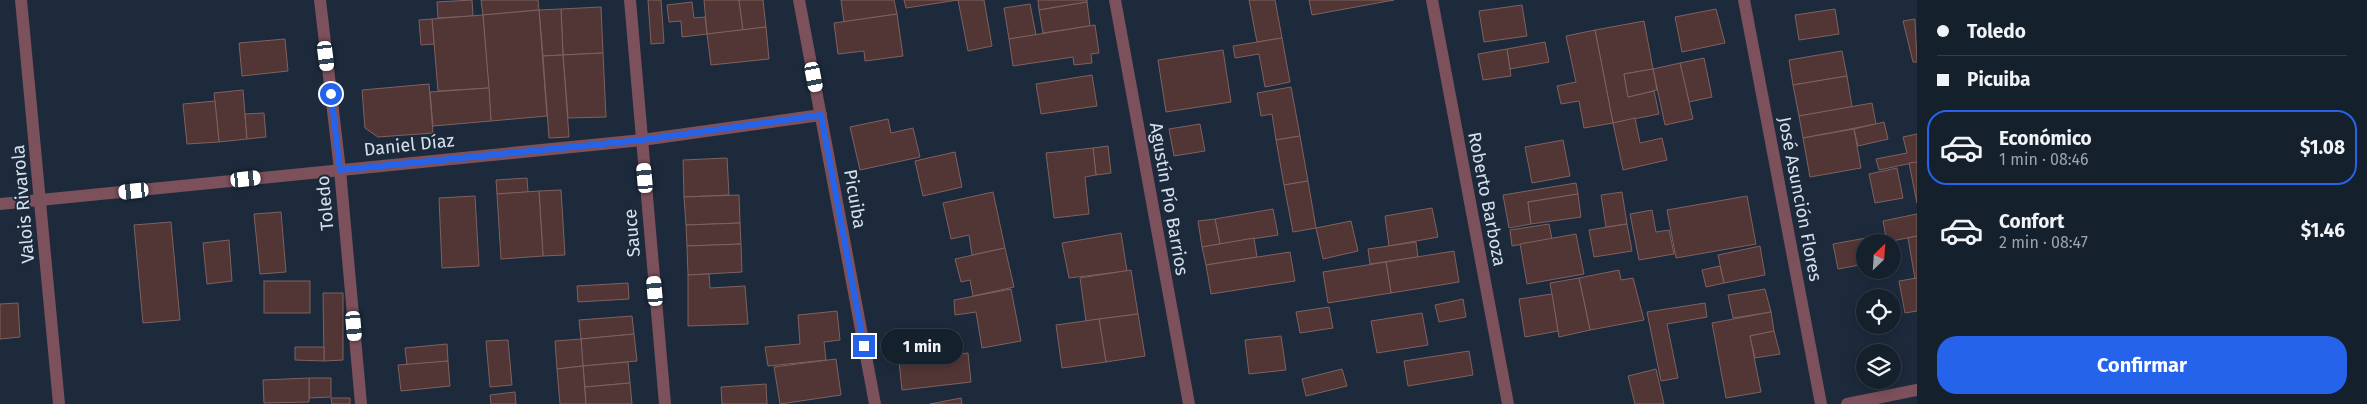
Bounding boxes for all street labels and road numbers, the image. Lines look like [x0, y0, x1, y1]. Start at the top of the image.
street label: José Asunción Flores [1773, 115, 1827, 283]
street label: Agustín Pío Barrios [1145, 121, 1193, 277]
street label: Daniel Díaz [363, 129, 456, 161]
street label: Roberto Barboza [1463, 130, 1511, 268]
street label: Valois Rivarola [7, 144, 39, 264]
street label: Picuiba [839, 168, 871, 230]
street label: Toledo [312, 175, 338, 231]
street label: Sauce [619, 208, 645, 258]

